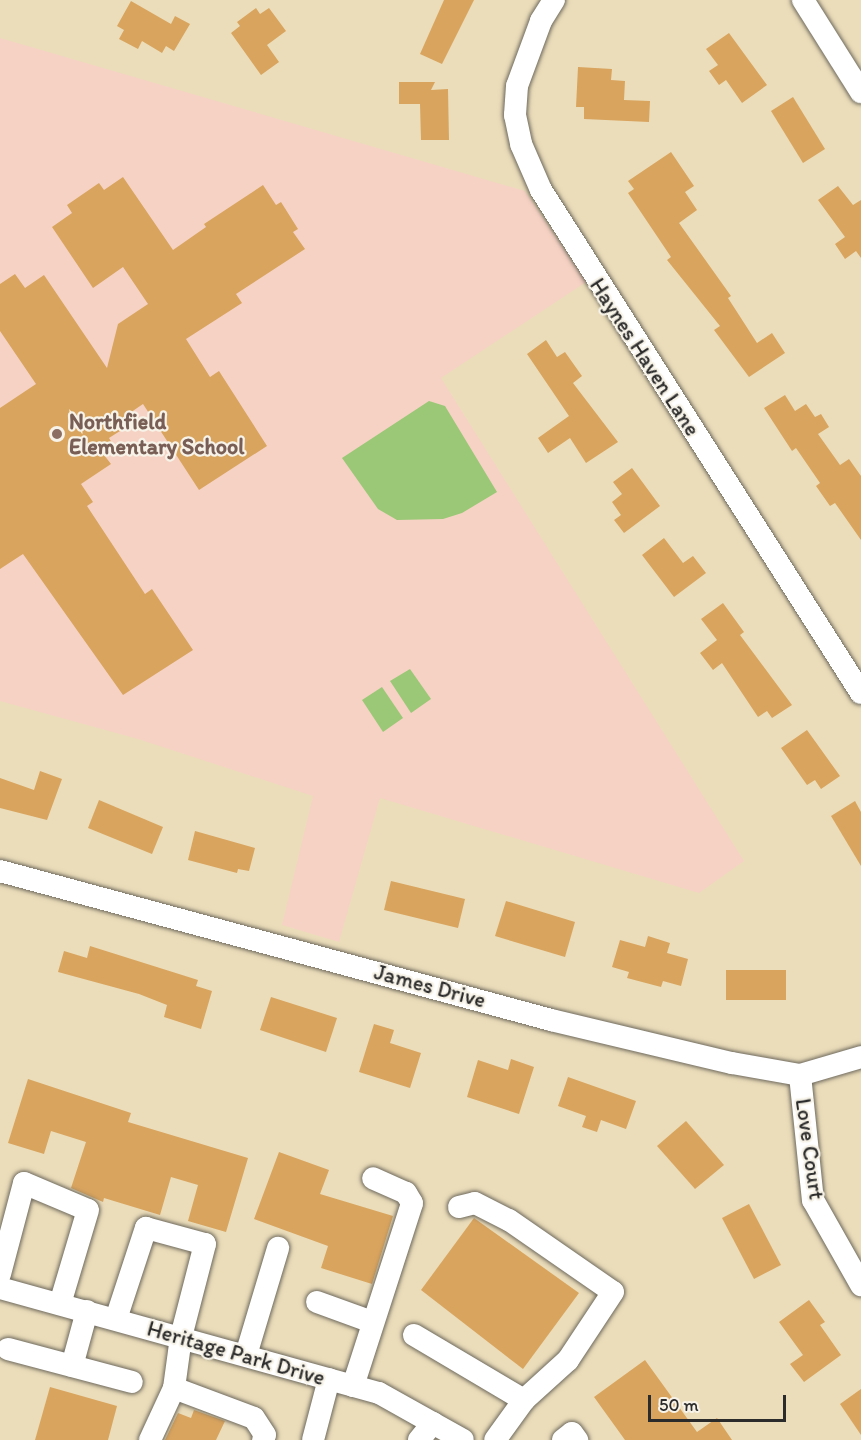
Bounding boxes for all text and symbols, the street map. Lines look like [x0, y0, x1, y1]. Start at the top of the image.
street label: Haynes Haven Lane [584, 273, 706, 441]
place label: Northfield Elementary School [69, 408, 244, 460]
marker: Northfield Elementary School [50, 427, 64, 441]
street label: James Drive [371, 958, 489, 1014]
street label: Love Court [790, 1096, 830, 1202]
street label: Heritage Park Drive [144, 1315, 328, 1391]
scale bar [651, 1383, 789, 1421]
text: 50 m [659, 1394, 699, 1416]

